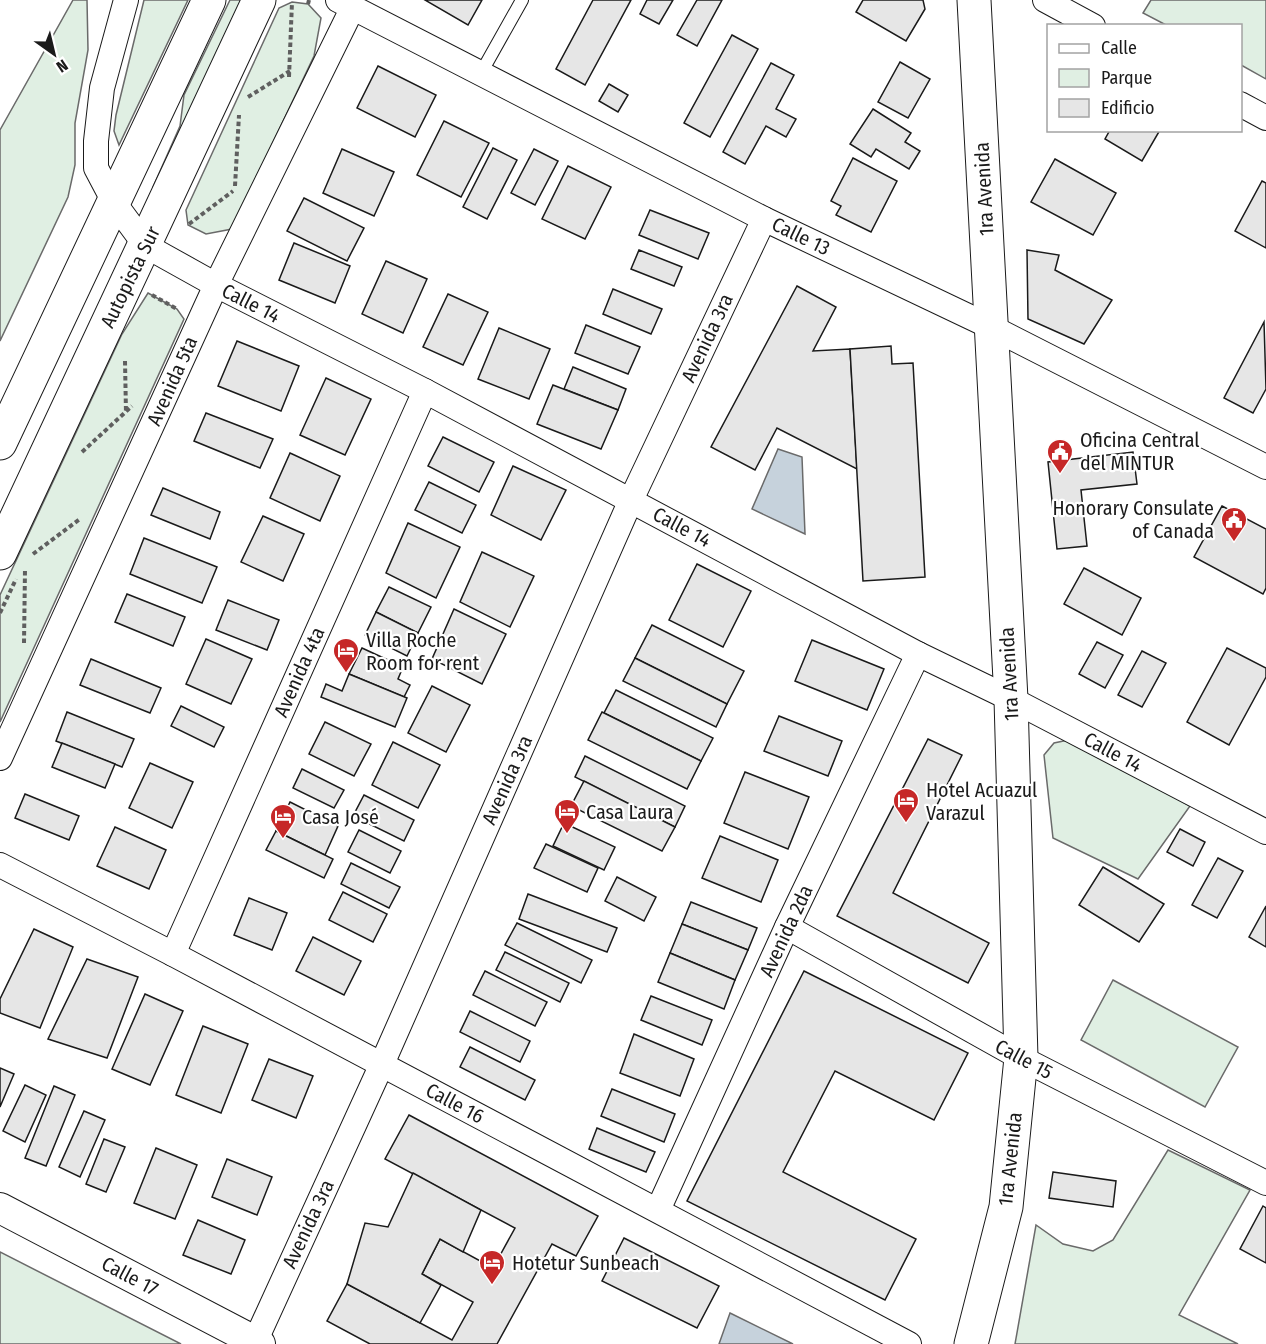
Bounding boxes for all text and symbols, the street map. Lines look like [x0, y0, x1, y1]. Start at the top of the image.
north arrow [24, 24, 84, 84]
legend [1047, 24, 1242, 132]
text: Calle [1101, 37, 1137, 59]
text: N [53, 55, 71, 77]
text: Parque [1101, 67, 1152, 89]
text: Edificio [1101, 97, 1154, 119]
street label: 1ra Avenida [970, 141, 998, 237]
street label: Calle 13 [768, 212, 834, 260]
street label: Autopista Sur [95, 222, 165, 332]
street label: Calle 14 [218, 278, 284, 328]
street label: Avenida 3ra [676, 290, 738, 386]
street label: Avenida 5ta [142, 333, 202, 429]
place label: Oficina Central del MINTUR [1080, 428, 1200, 475]
public building icon: Oficina Central del MINTUR [1045, 437, 1075, 475]
place label: Honorary Consulate of Canada [1053, 496, 1214, 543]
street label: Calle 14 [649, 502, 715, 552]
public building icon: Honorary Consulate of Canada [1219, 505, 1249, 543]
street label: Avenida 4ta [269, 623, 329, 721]
street label: 1ra Avenida [995, 626, 1023, 722]
place label: Villa Roche Room for rent [366, 628, 480, 675]
hotel icon: Villa Roche Room for rent [331, 636, 361, 674]
street label: Calle 14 [1080, 727, 1146, 777]
street label: Avenida 3ra [477, 732, 537, 828]
place label: Hotel Acuazul Varazul [926, 778, 1037, 825]
hotel icon: Hotel Acuazul Varazul [891, 786, 921, 824]
hotel icon: Casa Laura [552, 797, 582, 835]
place label: Casa Laura [586, 800, 674, 824]
hotel icon: Casa José [268, 802, 298, 840]
place label: Casa José [302, 805, 379, 829]
street label: Avenida 2da [754, 881, 818, 981]
street label: Calle 15 [991, 1034, 1057, 1084]
street label: Calle 16 [422, 1078, 488, 1128]
street label: 1ra Avenida [993, 1111, 1027, 1207]
street label: Avenida 3ra [277, 1176, 339, 1272]
hotel icon: Hotetur Sunbeach [477, 1248, 507, 1286]
street label: Calle 17 [98, 1251, 162, 1301]
place label: Hotetur Sunbeach [512, 1251, 660, 1275]

